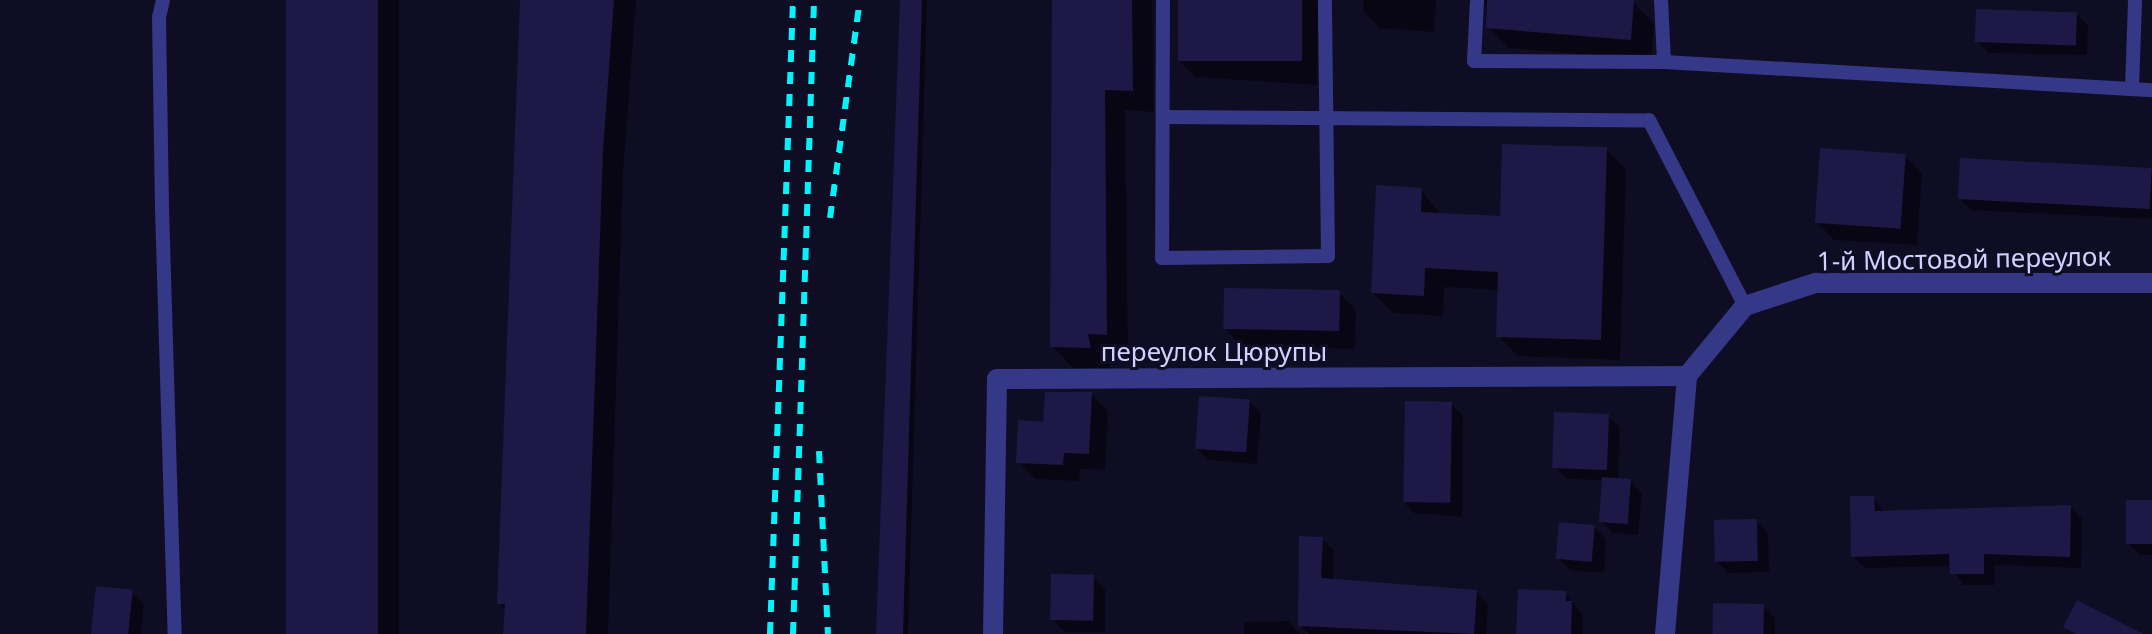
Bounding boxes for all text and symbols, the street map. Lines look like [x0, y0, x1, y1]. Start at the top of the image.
street label: 1-й Мостовой переулок [1817, 241, 2111, 277]
street label: переулок Цюрупы [1101, 336, 1327, 368]

